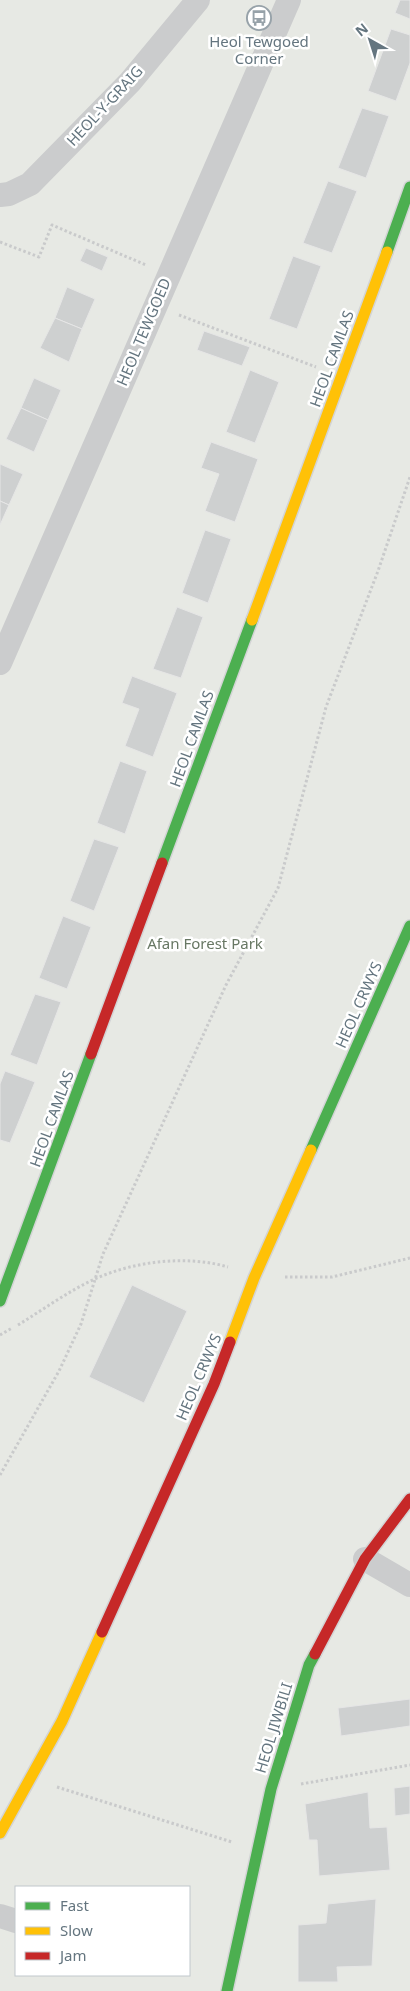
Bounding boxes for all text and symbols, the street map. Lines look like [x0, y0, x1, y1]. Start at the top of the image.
bus stop icon: Heol Tewgoed Corner [246, 5, 272, 31]
north arrow [345, 15, 395, 65]
text: N [351, 19, 372, 40]
place label: Heol Tewgoed Corner [209, 31, 309, 68]
street label: HEOL-Y-GRAIG [62, 61, 147, 150]
street label: HEOL TEWGOED [111, 275, 175, 389]
street label: HEOL CAMLAS [304, 308, 358, 410]
street label: HEOL CAMLAS [164, 688, 218, 790]
park label: Afan Forest Park [147, 933, 263, 953]
street label: HEOL CRWYS [330, 958, 386, 1051]
street label: HEOL CAMLAS [24, 1068, 78, 1170]
street label: HEOL CRWYS [171, 1330, 225, 1423]
street label: HEOL JIWBILI [250, 1680, 296, 1776]
legend [15, 1886, 190, 1976]
text: Fast [60, 1895, 89, 1915]
text: Slow [60, 1920, 93, 1940]
text: Jam [58, 1945, 87, 1965]

